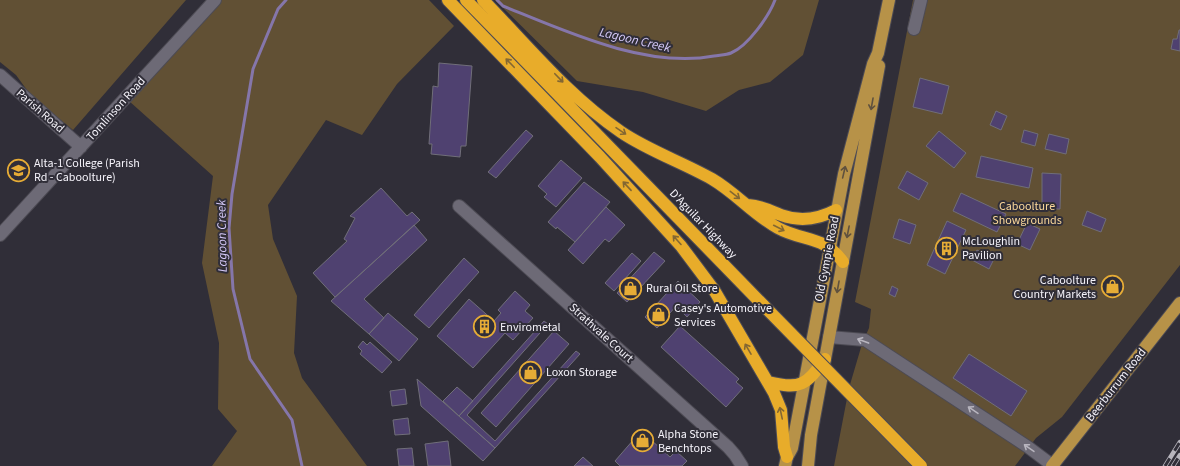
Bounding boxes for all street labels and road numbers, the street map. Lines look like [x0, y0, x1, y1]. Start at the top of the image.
street label: Tomlinson Road [83, 73, 149, 145]
street label: Parish Road [12, 85, 68, 137]
street label: D'Aguilar Highway [665, 185, 741, 263]
street label: Old Gympie Road [810, 215, 844, 303]
street label: Strathvale Court [565, 299, 637, 367]
street label: Beerburrum Road [1082, 345, 1150, 425]

